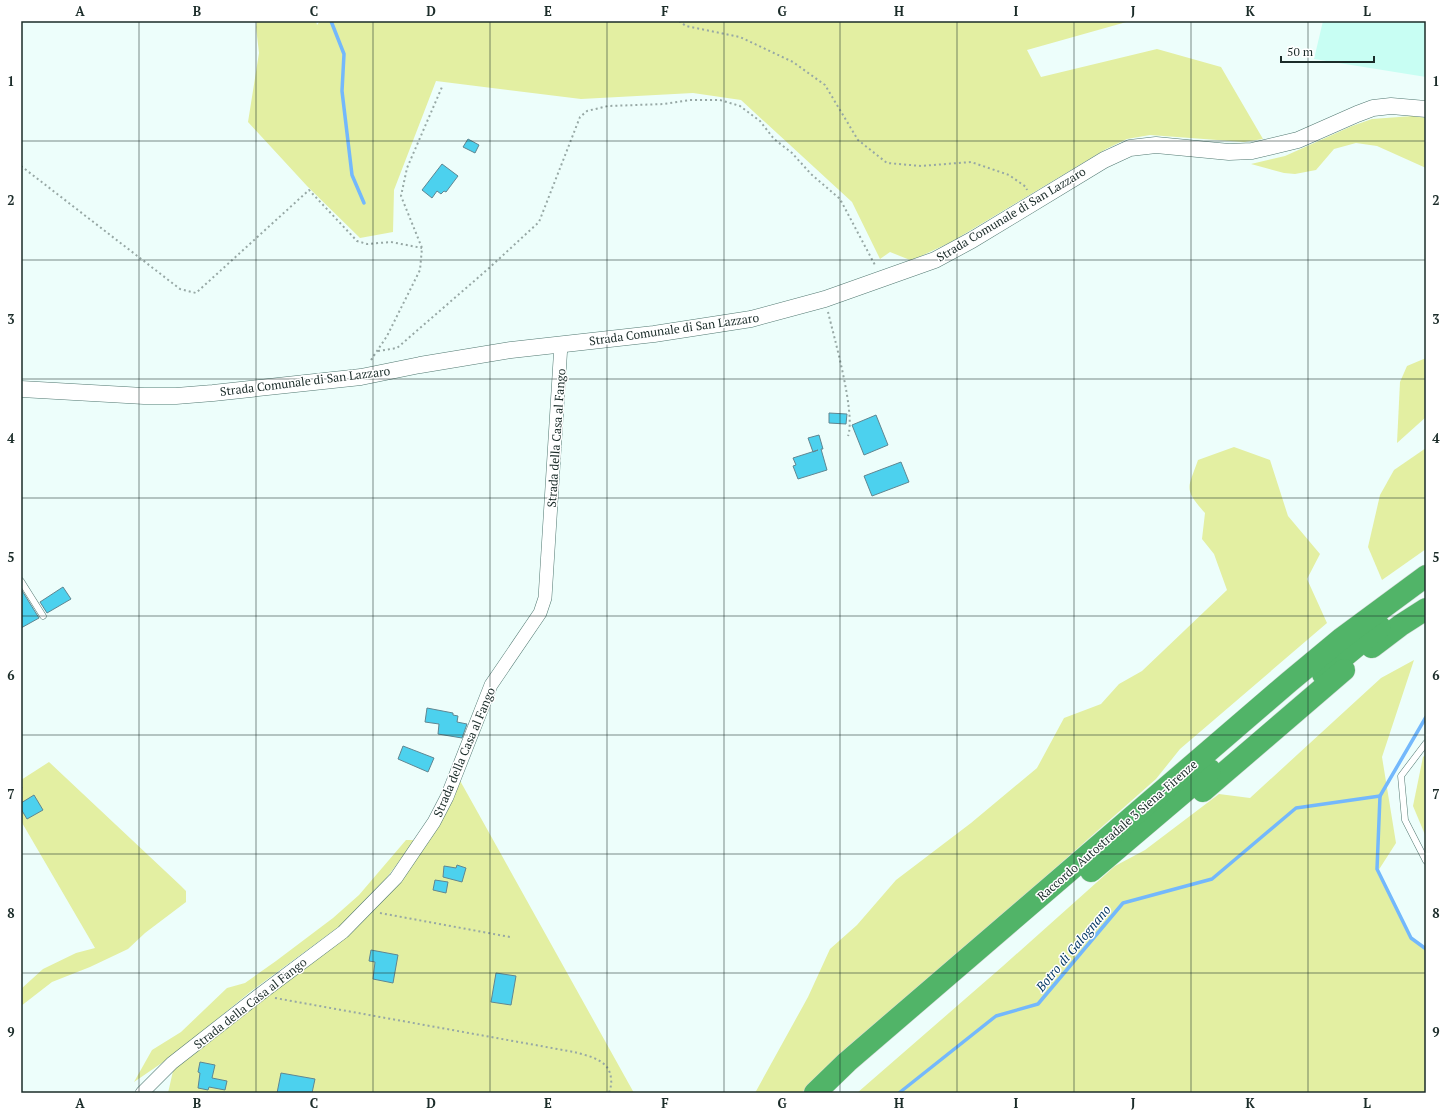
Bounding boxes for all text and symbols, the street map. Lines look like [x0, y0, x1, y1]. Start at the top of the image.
text: A [75, 2, 85, 20]
text: B [193, 2, 201, 20]
text: C [310, 2, 318, 20]
text: D [426, 2, 436, 20]
text: E [544, 2, 552, 20]
text: F [661, 2, 669, 20]
text: G [777, 2, 787, 20]
text: H [894, 2, 904, 20]
text: I [1014, 2, 1019, 20]
text: J [1131, 2, 1136, 20]
text: K [1245, 2, 1255, 20]
text: L [1363, 2, 1371, 20]
scale bar [1281, 38, 1374, 64]
text: 50 m [1287, 44, 1314, 59]
text: 1 [7, 72, 15, 90]
text: 1 [1432, 72, 1440, 90]
street label: Strada Comunale di San Lazzaro [934, 163, 1089, 265]
text: 2 [7, 191, 15, 209]
text: 2 [1432, 191, 1440, 209]
text: 3 [7, 310, 15, 328]
street label: Strada Comunale di San Lazzaro [588, 310, 760, 348]
text: 3 [1432, 310, 1440, 328]
street label: Strada Comunale di San Lazzaro [219, 363, 391, 399]
street label: Strada della Casa al Fango [544, 368, 568, 508]
text: 4 [7, 429, 15, 447]
text: 4 [1432, 429, 1440, 447]
text: 5 [7, 548, 15, 566]
text: 5 [1432, 548, 1440, 566]
text: 6 [7, 666, 15, 684]
text: 6 [1432, 666, 1440, 684]
street label: Strada della Casa al Fango [430, 685, 498, 819]
street label: Raccordo Autostradale 3 Siena-Firenze [1034, 756, 1200, 904]
text: 7 [7, 785, 15, 803]
text: 7 [1432, 785, 1440, 803]
water label: Botro di Galognano [1031, 901, 1115, 996]
text: 8 [7, 904, 15, 922]
text: 8 [1432, 904, 1440, 922]
street label: Strada della Casa al Fango [190, 954, 310, 1052]
text: 9 [7, 1023, 15, 1041]
text: 9 [1432, 1023, 1440, 1041]
text: A [75, 1094, 85, 1112]
text: B [193, 1094, 201, 1112]
text: C [310, 1094, 318, 1112]
text: D [426, 1094, 436, 1112]
text: E [544, 1094, 552, 1112]
text: F [661, 1094, 669, 1112]
text: G [777, 1094, 787, 1112]
text: H [894, 1094, 904, 1112]
text: I [1014, 1094, 1019, 1112]
text: J [1131, 1094, 1136, 1112]
text: K [1245, 1094, 1255, 1112]
text: L [1363, 1094, 1371, 1112]

